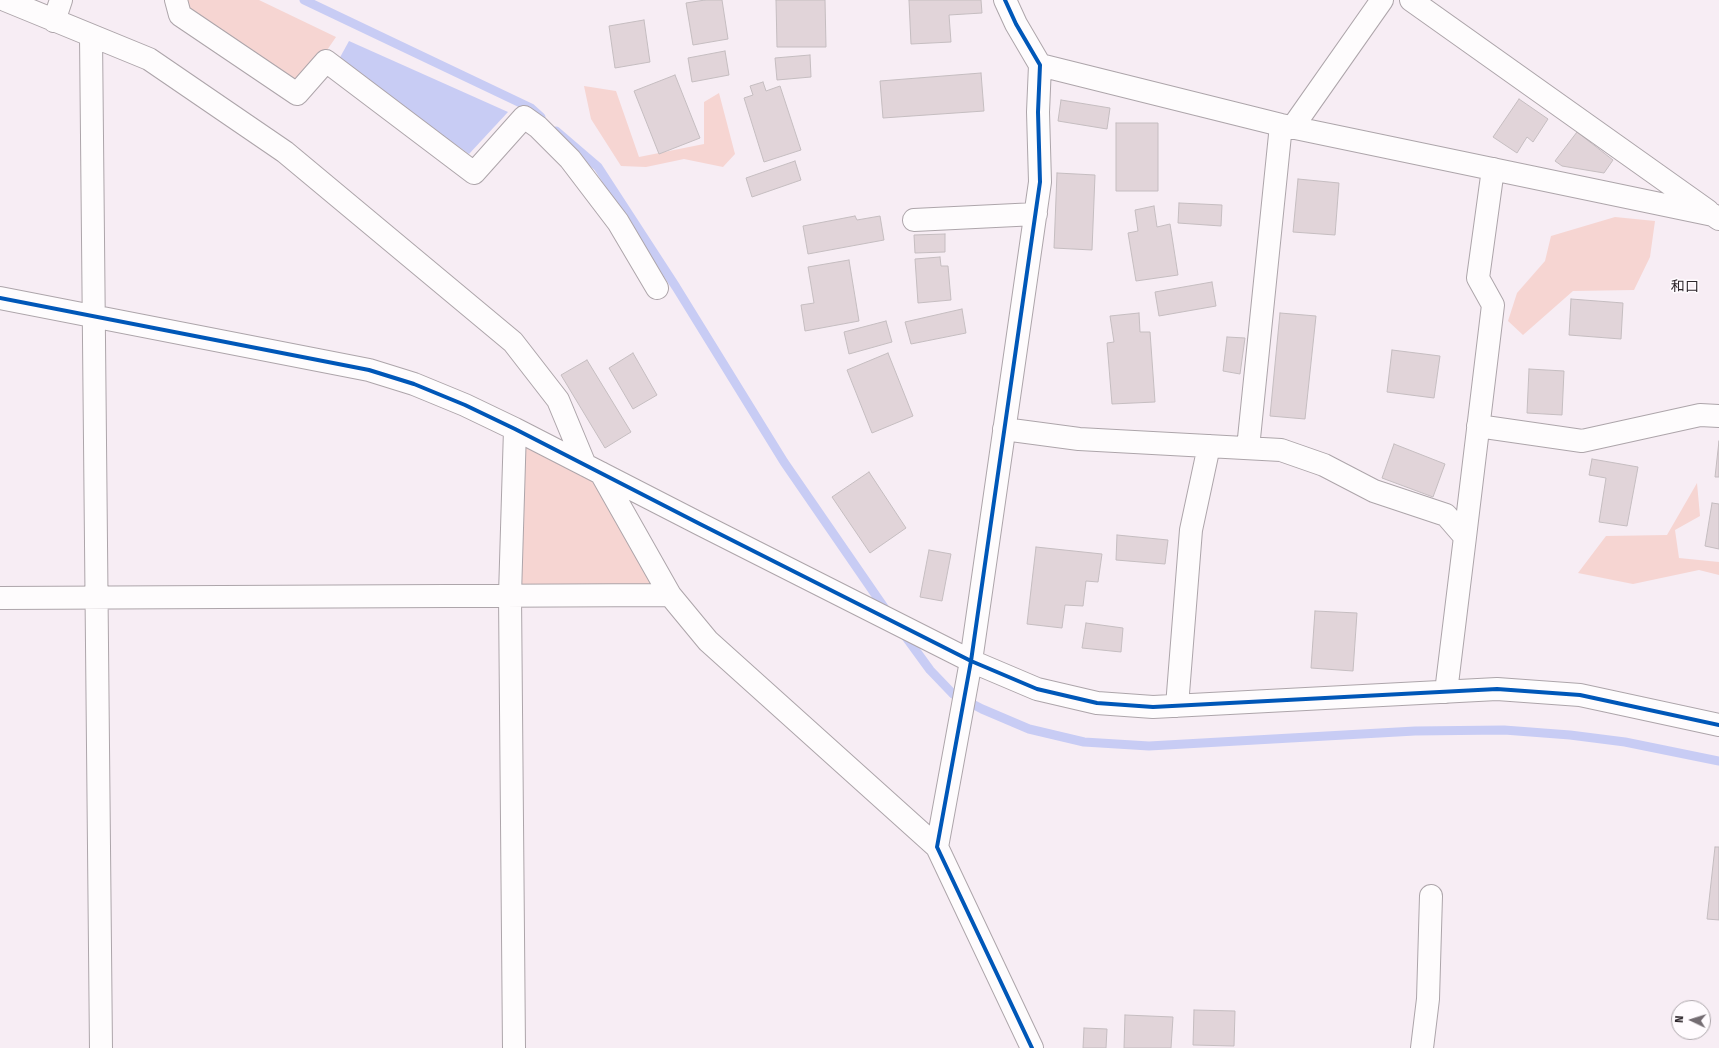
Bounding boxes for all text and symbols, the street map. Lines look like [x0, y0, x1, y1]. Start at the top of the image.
district label: 和口 [1671, 279, 1699, 295]
north arrow [1671, 1000, 1711, 1040]
text: N [1673, 1015, 1686, 1023]

